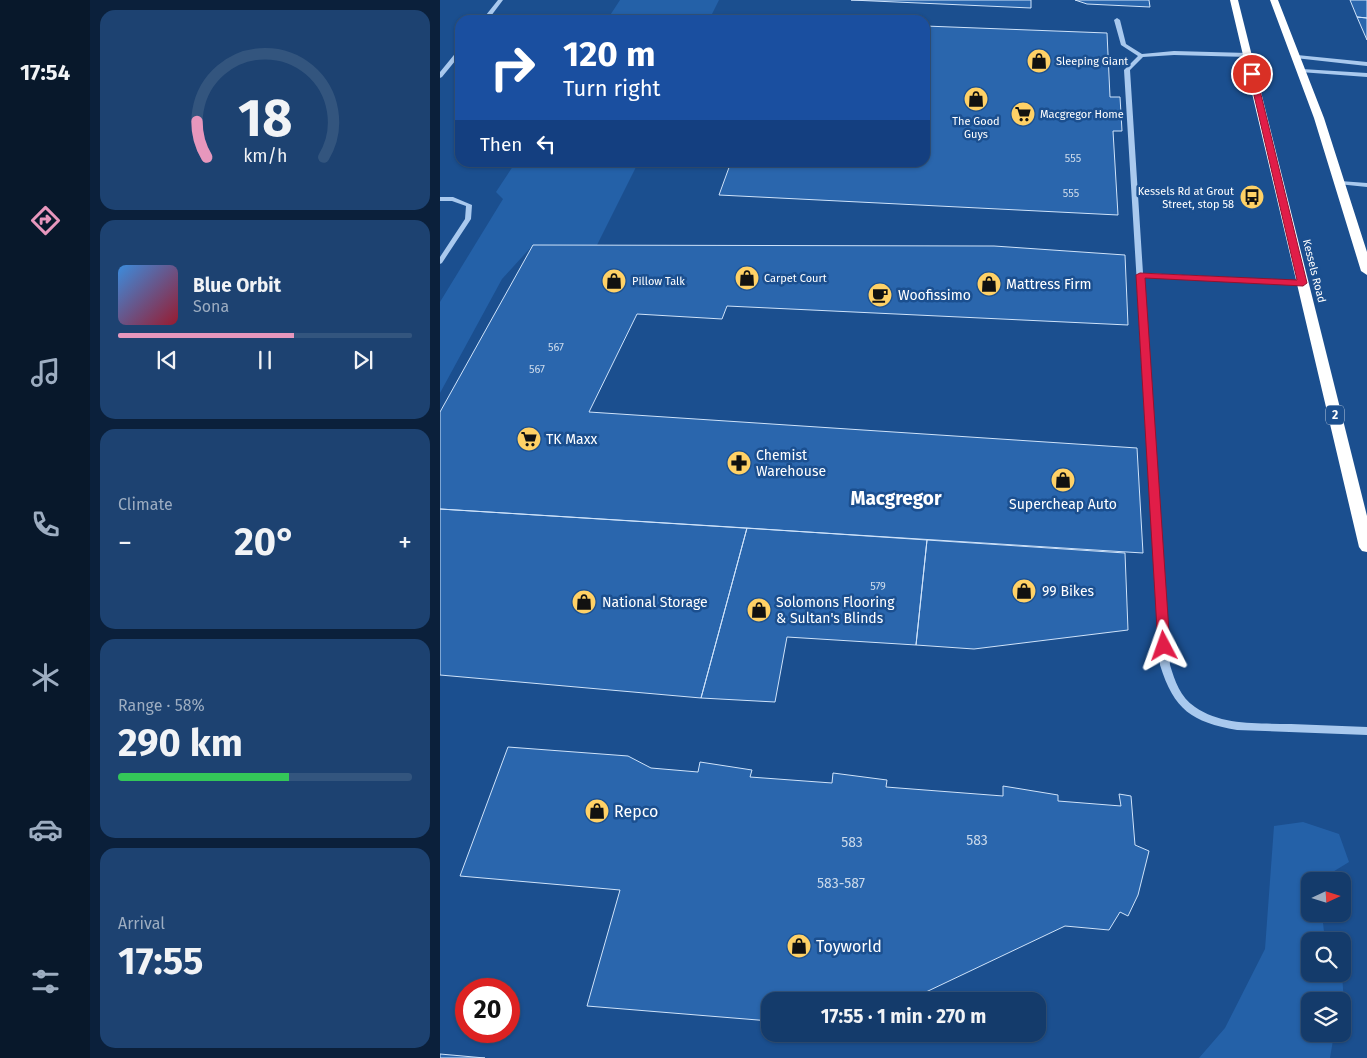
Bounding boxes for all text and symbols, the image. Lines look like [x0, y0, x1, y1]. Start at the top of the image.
text: 120 m [563, 33, 656, 75]
icon: right [480, 35, 545, 100]
shop icon: Sleeping Giant [1026, 48, 1052, 74]
pin [1231, 53, 1273, 95]
place label: Sleeping Giant [1056, 55, 1128, 68]
text: 17:54 [20, 59, 70, 86]
icon: arrive [1238, 60, 1266, 88]
text: Turn right [563, 75, 660, 102]
shop icon: The Good Guys [963, 86, 989, 112]
text: 18 [238, 87, 292, 150]
supermarket icon: Macgregor Home [1010, 101, 1036, 127]
place label: Macgregor Home [1040, 108, 1124, 121]
place label: The Good Guys [952, 115, 1000, 141]
icon: left [532, 130, 560, 158]
text: Then [480, 133, 522, 156]
text: km/h [243, 145, 287, 167]
house number: 555 [1065, 152, 1082, 165]
bus stop icon: Kessels Rd at Grout Street, stop 58 [1239, 184, 1265, 210]
place label: Kessels Rd at Grout Street, stop 58 [1138, 185, 1234, 211]
house number: 555 [1063, 187, 1080, 200]
icon: directions [28, 203, 63, 238]
street label: Kessels Road [1300, 238, 1328, 304]
shop icon: Carpet Court [734, 265, 760, 291]
shop icon: Pillow Talk [601, 268, 627, 294]
shop icon: Mattress Firm [976, 271, 1002, 297]
place label: Carpet Court [764, 272, 827, 285]
text: Blue Orbit [193, 274, 281, 297]
place label: Pillow Talk [632, 275, 685, 288]
place label: Mattress Firm [1006, 276, 1092, 293]
cafe icon: Woofissimo [867, 282, 893, 308]
place label: Woofissimo [898, 287, 971, 304]
text: Sona [193, 297, 229, 316]
house number: 567 [548, 341, 564, 354]
icon: previous [153, 346, 181, 374]
icon: pause [251, 346, 279, 374]
icon: next [349, 346, 377, 374]
icon: music [28, 355, 63, 390]
house number: 567 [529, 363, 545, 376]
road number: 2 [1326, 406, 1344, 424]
supermarket icon: TK Maxx [516, 426, 542, 452]
place label: TK Maxx [546, 431, 597, 448]
place label: Chemist Warehouse [756, 447, 826, 480]
pharmacy icon: Chemist Warehouse [726, 450, 752, 476]
shop icon: Supercheap Auto [1050, 467, 1076, 493]
district label: Macgregor [850, 487, 942, 510]
text: Climate [118, 495, 173, 514]
place label: Supercheap Auto [1009, 496, 1117, 513]
icon: phone [28, 507, 63, 542]
text: 20° [234, 519, 296, 565]
text: − [118, 526, 132, 559]
text: + [398, 526, 412, 559]
shop icon: 99 Bikes [1011, 578, 1037, 604]
house number: 579 [870, 580, 886, 593]
place label: 99 Bikes [1042, 583, 1095, 600]
shop icon: National Storage [571, 589, 597, 615]
place label: National Storage [602, 594, 708, 611]
place label: Solomons Flooring & Sultan's Blinds [776, 594, 895, 627]
shop icon: Solomons Flooring & Sultan's Blinds [746, 597, 772, 623]
position arrow [1137, 619, 1189, 671]
icon: climate [28, 660, 63, 695]
text: Range · 58% [118, 696, 205, 715]
text: 290 km [118, 720, 243, 766]
shop icon: Repco [584, 798, 610, 824]
place label: Repco [614, 802, 658, 821]
icon: car [28, 812, 63, 847]
house number: 583 [966, 832, 988, 849]
house number: 583 [841, 834, 863, 851]
north arrow [1301, 872, 1351, 922]
map controls [1301, 872, 1351, 1042]
house number: 583-587 [817, 875, 865, 892]
text: Arrival [118, 914, 165, 933]
button: search [1301, 932, 1351, 982]
shop icon: Toyworld [786, 933, 812, 959]
place label: Toyworld [816, 937, 882, 956]
text: 17:55 [118, 938, 203, 984]
icon: filters [28, 964, 63, 999]
speed limit sign: 20 [455, 978, 520, 1043]
button: layers [1301, 992, 1351, 1042]
text: 17:55 · 1 min · 270 m [821, 1005, 986, 1028]

